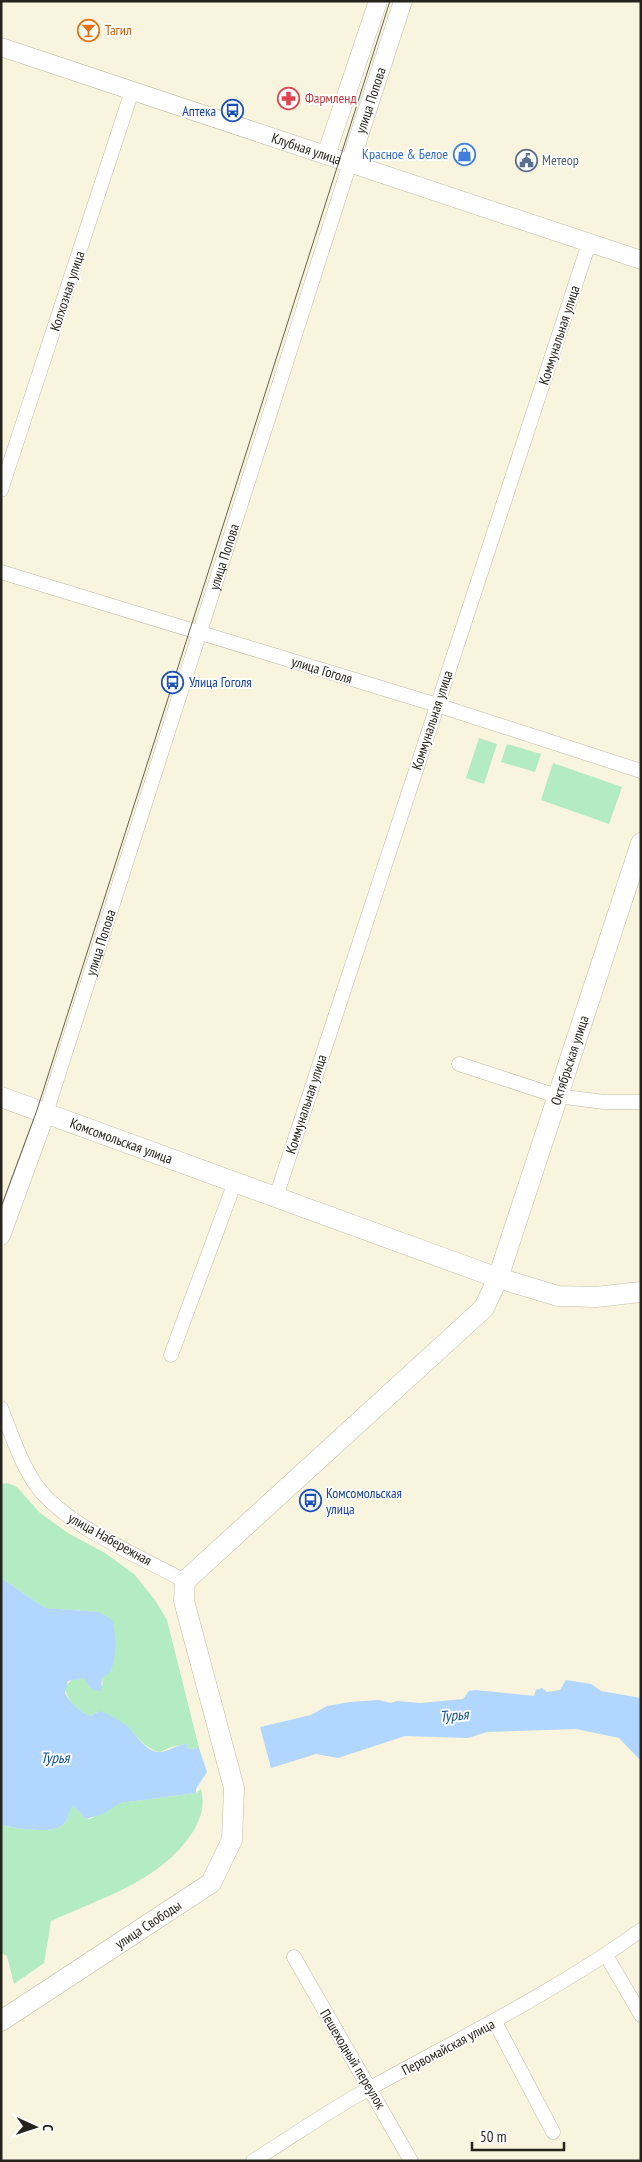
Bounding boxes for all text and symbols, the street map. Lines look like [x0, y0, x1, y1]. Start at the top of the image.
bar icon: Тагил [77, 18, 101, 42]
place label: Тагил [105, 21, 132, 39]
street label: улица Попова [351, 65, 390, 136]
pharmacy icon: Фармленд [277, 86, 301, 110]
place label: Фармленд [305, 89, 357, 107]
bus stop icon: Аптека [220, 99, 244, 123]
place label: Аптека [182, 102, 216, 120]
street label: Клубная улица [269, 129, 344, 169]
shop icon: Красное & Белое [452, 142, 476, 166]
place label: Красное & Белое [362, 145, 448, 163]
public building icon: Метеор [514, 148, 538, 172]
place label: Метеор [542, 151, 579, 169]
street label: Колхозная улица [46, 249, 88, 333]
street label: Коммунальная улица [534, 283, 584, 387]
street label: улица Попова [205, 521, 243, 592]
street label: улица Гоголя [289, 652, 355, 688]
street label: Коммунальная улица [407, 668, 457, 772]
bus stop icon: Улица Гоголя [161, 670, 185, 694]
place label: Улица Гоголя [189, 673, 252, 691]
street label: улица Попова [82, 907, 120, 978]
street label: Октябрьская улица [546, 1013, 593, 1107]
street label: Коммунальная улица [281, 1052, 331, 1156]
street label: Комсомольская улица [68, 1114, 175, 1168]
place label: Комсомольская улица [326, 1484, 402, 1518]
bus stop icon: Комсомольская улица [298, 1489, 322, 1513]
street label: улица Набережная [65, 1509, 155, 1569]
water label: Турья [439, 1704, 470, 1726]
water label: Турья [41, 1748, 71, 1767]
street label: улица Свободы [112, 1896, 185, 1953]
street label: Пешеходный переулок [316, 2006, 390, 2113]
street label: Первомайская улица [398, 2015, 498, 2079]
north arrow [10, 2102, 60, 2152]
scale bar [472, 2120, 564, 2152]
text: С [39, 2124, 57, 2132]
text: 50 m [480, 2127, 506, 2146]

